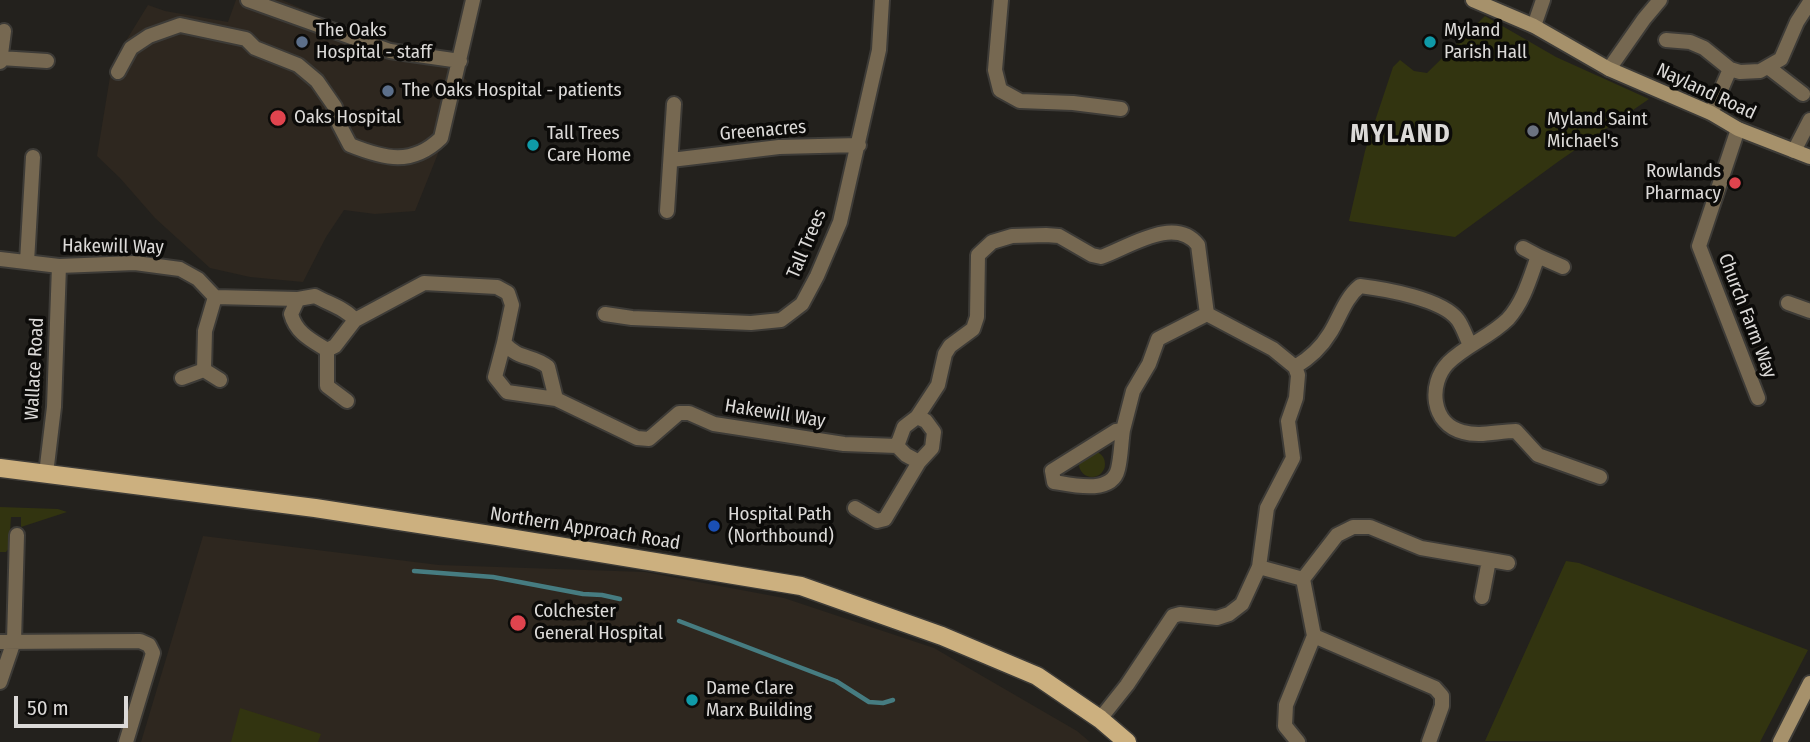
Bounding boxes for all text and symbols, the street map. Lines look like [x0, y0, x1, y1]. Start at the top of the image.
place label: The Oaks Hospital - staff [316, 20, 432, 64]
place label: Myland Parish Hall [1444, 20, 1527, 64]
marker: The Oaks Hospital - staff [294, 34, 310, 50]
marker: Myland Parish Hall [1422, 34, 1438, 50]
street label: Nayland Road [1653, 59, 1759, 125]
place label: The Oaks Hospital - patients [402, 80, 622, 102]
marker: The Oaks Hospital - patients [380, 83, 396, 99]
place label: Oaks Hospital [294, 107, 401, 129]
marker: Oaks Hospital [268, 108, 288, 128]
place label: Myland Saint Michael's [1547, 109, 1648, 153]
street label: Greenacres [719, 116, 807, 146]
district label: MYLAND [1351, 119, 1451, 151]
place label: Tall Trees Care Home [547, 123, 631, 167]
marker: Myland Saint Michael's [1525, 123, 1541, 139]
marker: Tall Trees Care Home [525, 137, 541, 153]
place label: Rowlands Pharmacy [1645, 161, 1721, 205]
marker: Rowlands Pharmacy [1727, 175, 1743, 191]
street label: Tall Trees [782, 206, 832, 282]
street label: Hakewill Way [62, 235, 164, 259]
street label: Church Farm Way [1713, 251, 1781, 381]
street label: Wallace Road [21, 317, 49, 421]
street label: Hakewill Way [723, 395, 827, 433]
street label: Northern Approach Road [488, 503, 682, 555]
place label: Hospital Path (Northbound) [728, 504, 834, 548]
marker: Hospital Path (Northbound) [706, 518, 722, 534]
place label: Colchester General Hospital [534, 601, 663, 645]
marker: Colchester General Hospital [508, 613, 528, 633]
place label: Dame Clare Marx Building [706, 678, 812, 722]
scale bar [18, 682, 131, 726]
marker: Dame Clare Marx Building [684, 692, 700, 708]
text: 50 m [27, 695, 69, 721]

